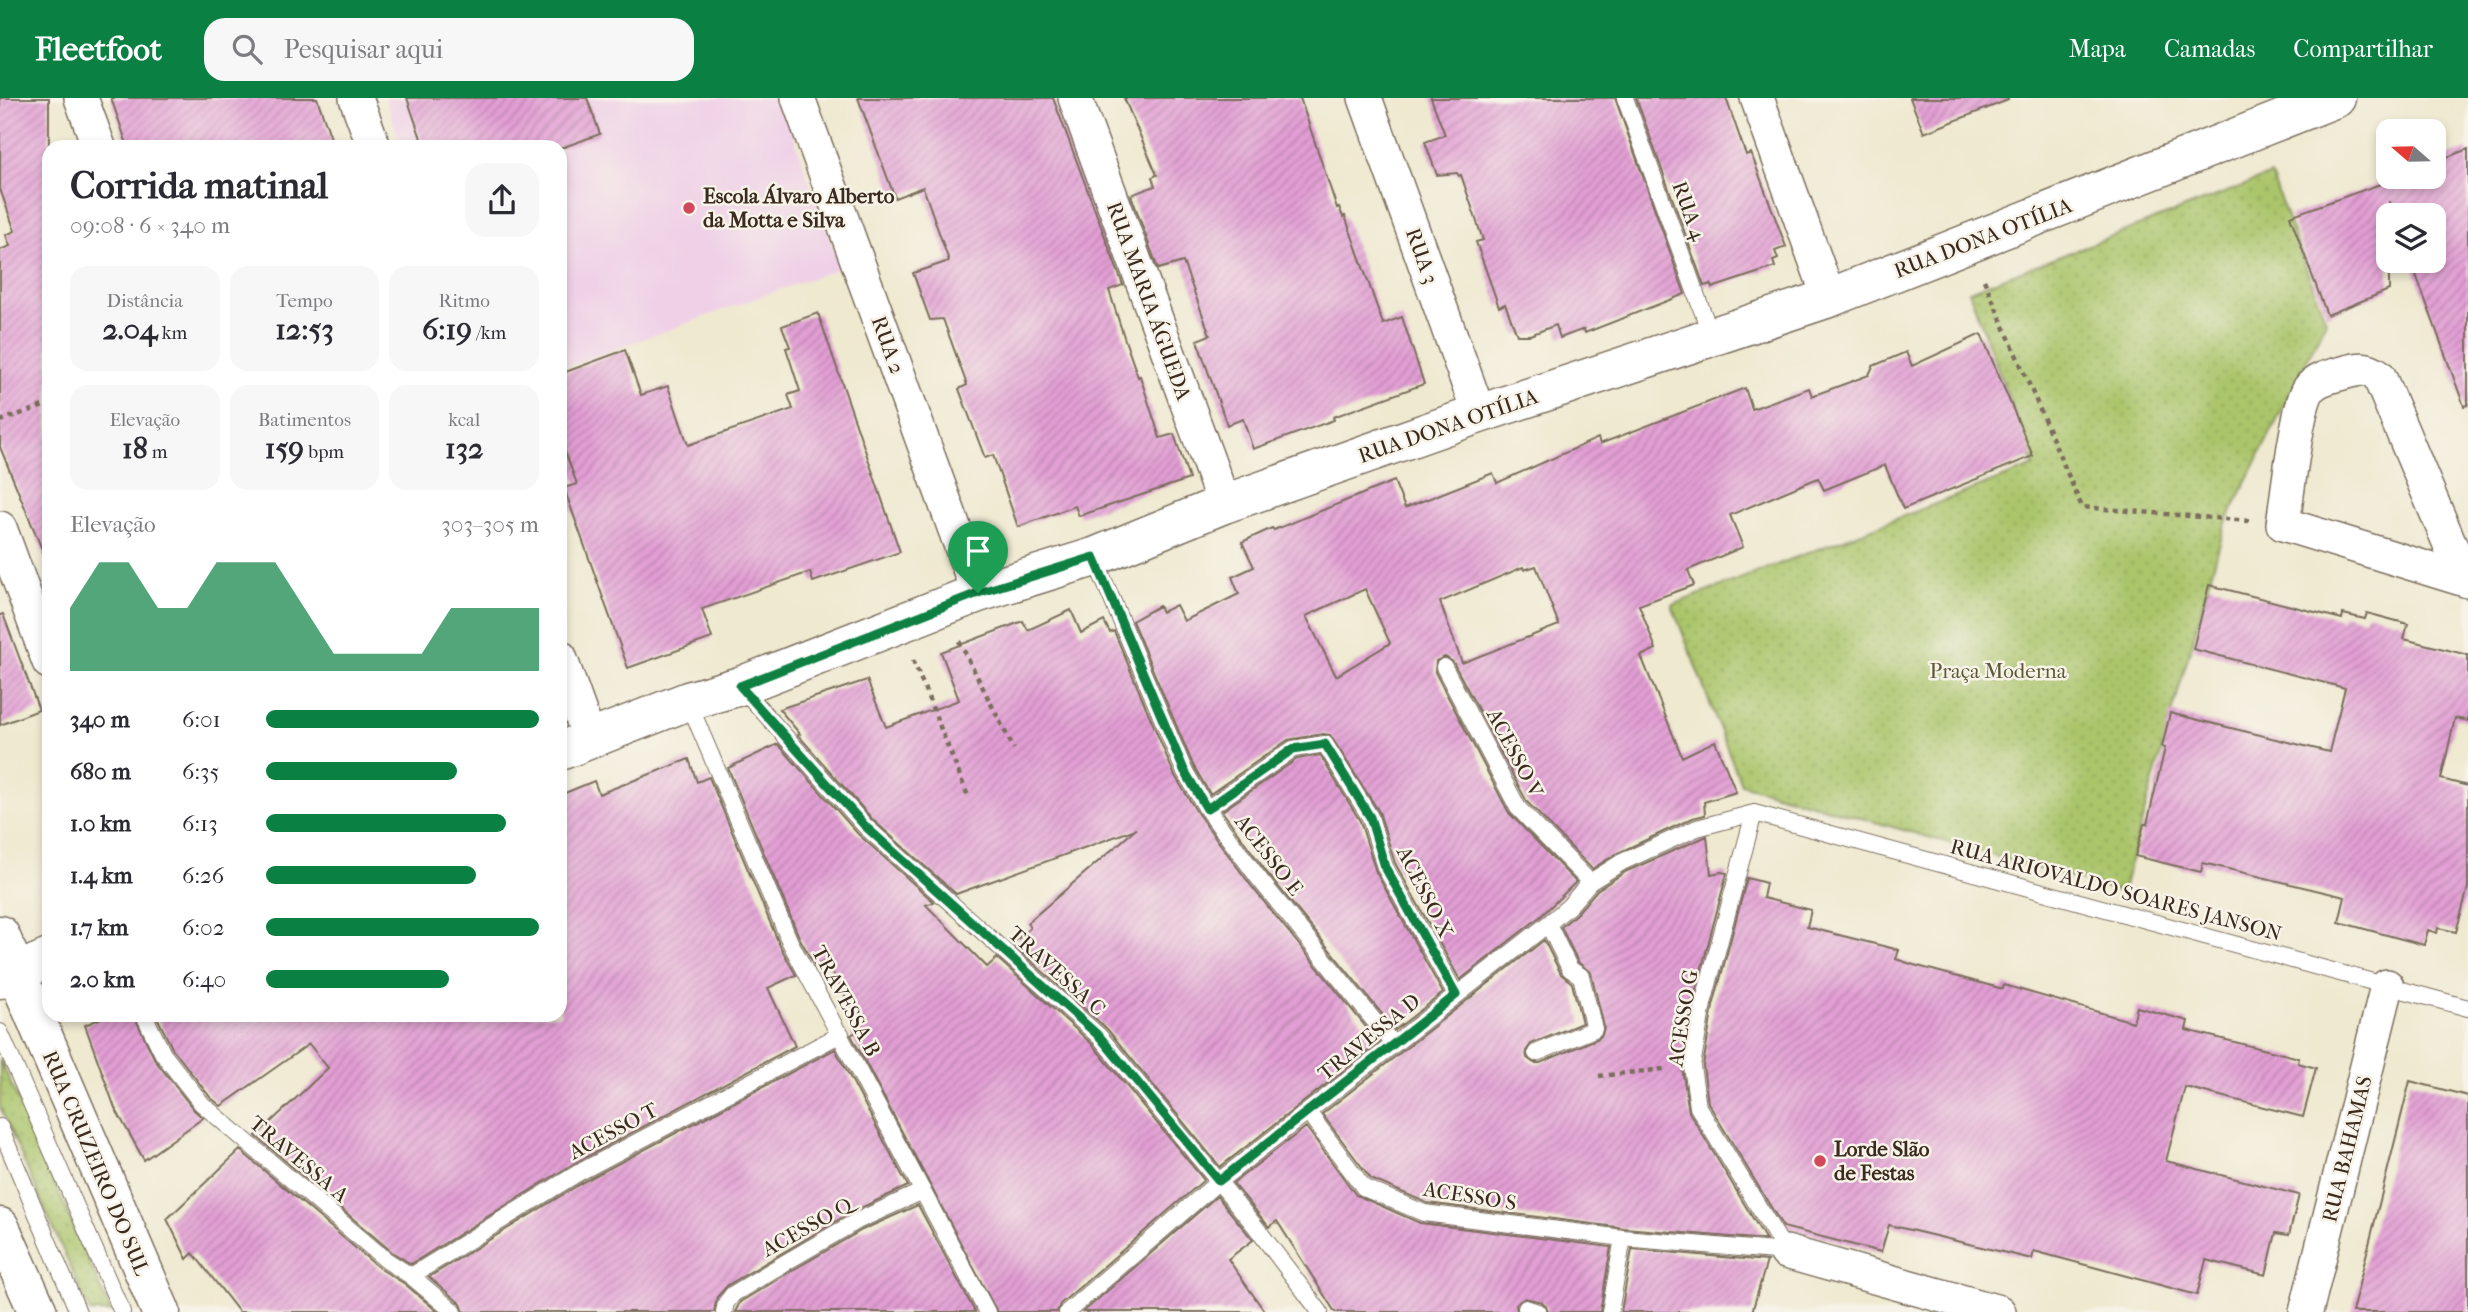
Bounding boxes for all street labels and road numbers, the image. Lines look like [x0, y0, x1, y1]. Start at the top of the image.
street label: RUA 4 [1667, 178, 1711, 244]
street label: RUA DONA OTÍLIA [1891, 193, 2076, 283]
street label: RUA MARIA ÁGUEDA [1102, 198, 1196, 404]
street label: RUA 3 [1401, 225, 1443, 287]
street label: RUA 2 [867, 313, 910, 377]
street label: RUA DONA OTÍLIA [1355, 384, 1541, 468]
street label: ACESSO V [1481, 704, 1549, 802]
street label: ACESSO E [1229, 809, 1308, 900]
street label: RUA ARIOVALDO SOARES JANSON [1948, 834, 2284, 946]
street label: ACESSO X [1391, 841, 1459, 942]
street label: TRAVESSA C [1004, 921, 1110, 1021]
street label: TRAVESSA B [807, 942, 885, 1060]
street label: ACESSO G [1663, 968, 1703, 1069]
street label: TRAVESSA D [1313, 989, 1425, 1085]
street label: RUA CRUZEIRO DO SUL [38, 1047, 154, 1279]
street label: RUA BAHAMAS [2317, 1073, 2377, 1225]
street label: ACESSO T [564, 1097, 662, 1165]
street label: TRAVESSA A [245, 1111, 354, 1208]
street label: ACESSO S [1421, 1177, 1518, 1215]
street label: ACESSO Q [757, 1189, 862, 1262]

